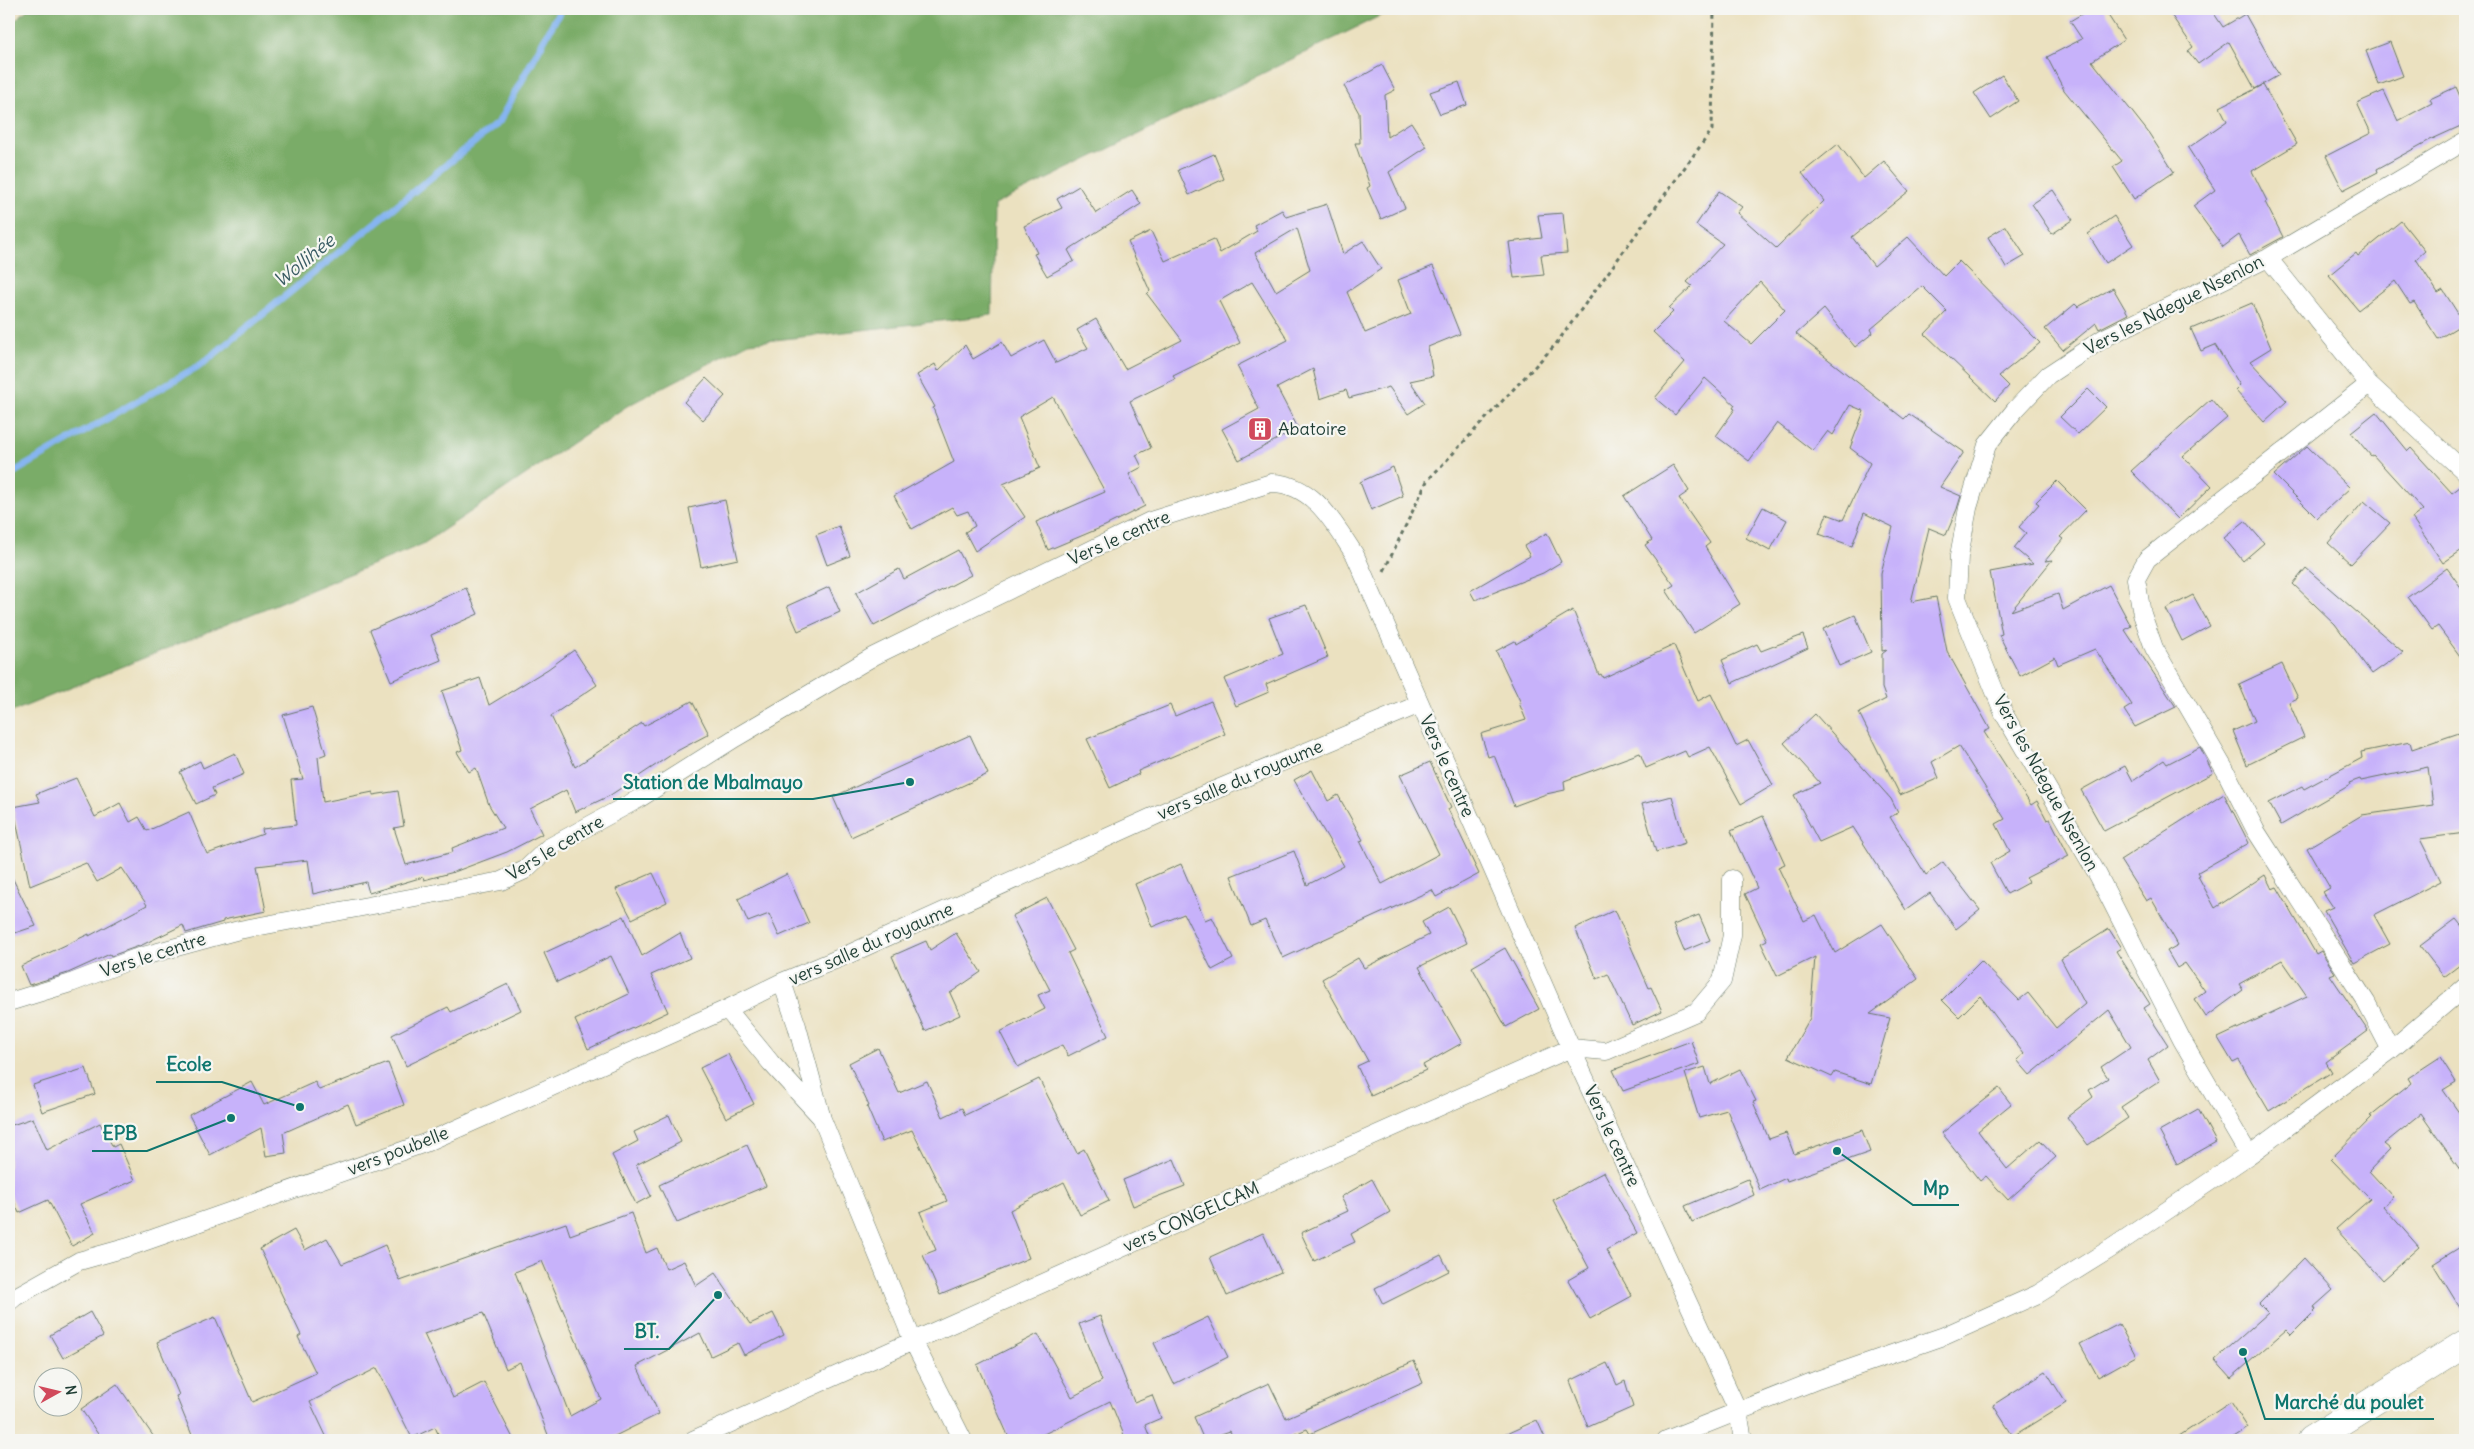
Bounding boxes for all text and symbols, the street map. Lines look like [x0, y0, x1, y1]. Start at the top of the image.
water label: Wollihée [269, 227, 341, 292]
street label: Vers les Ndegue Nsenlon [2080, 249, 2267, 360]
building icon: Abatoire [1247, 416, 1273, 442]
place label: Abatoire [1278, 417, 1347, 440]
street label: Vers le centre [1064, 505, 1173, 570]
street label: Vers les Ndegue Nsenlon [1988, 690, 2105, 875]
street label: Vers le centre [1415, 711, 1480, 820]
street label: vers salle du royaume [1153, 734, 1326, 825]
callout: Station de Mbalmayo [613, 765, 813, 799]
text: Station de Mbalmayo [623, 770, 803, 794]
street label: Vers le centre [502, 810, 608, 886]
street label: vers salle du royaume [785, 897, 957, 990]
street label: Vers le centre [97, 927, 208, 982]
callout: Ecole [156, 1048, 222, 1082]
text: Ecole [166, 1052, 212, 1076]
street label: Vers le centre [1579, 1081, 1646, 1190]
callout: EPB [92, 1117, 147, 1151]
text: EPB [102, 1121, 138, 1145]
street label: vers poubelle [344, 1121, 452, 1180]
callout: Mp [1913, 1171, 1959, 1205]
street label: vers CONGELCAM [1119, 1176, 1263, 1257]
text: Mp [1923, 1176, 1949, 1200]
callout: BT. [624, 1315, 669, 1349]
text: BT. [634, 1319, 660, 1343]
north arrow [32, 1366, 82, 1416]
text: N [61, 1384, 80, 1396]
callout: Marché du poulet [2265, 1385, 2434, 1419]
text: Marché du poulet [2274, 1390, 2424, 1414]

